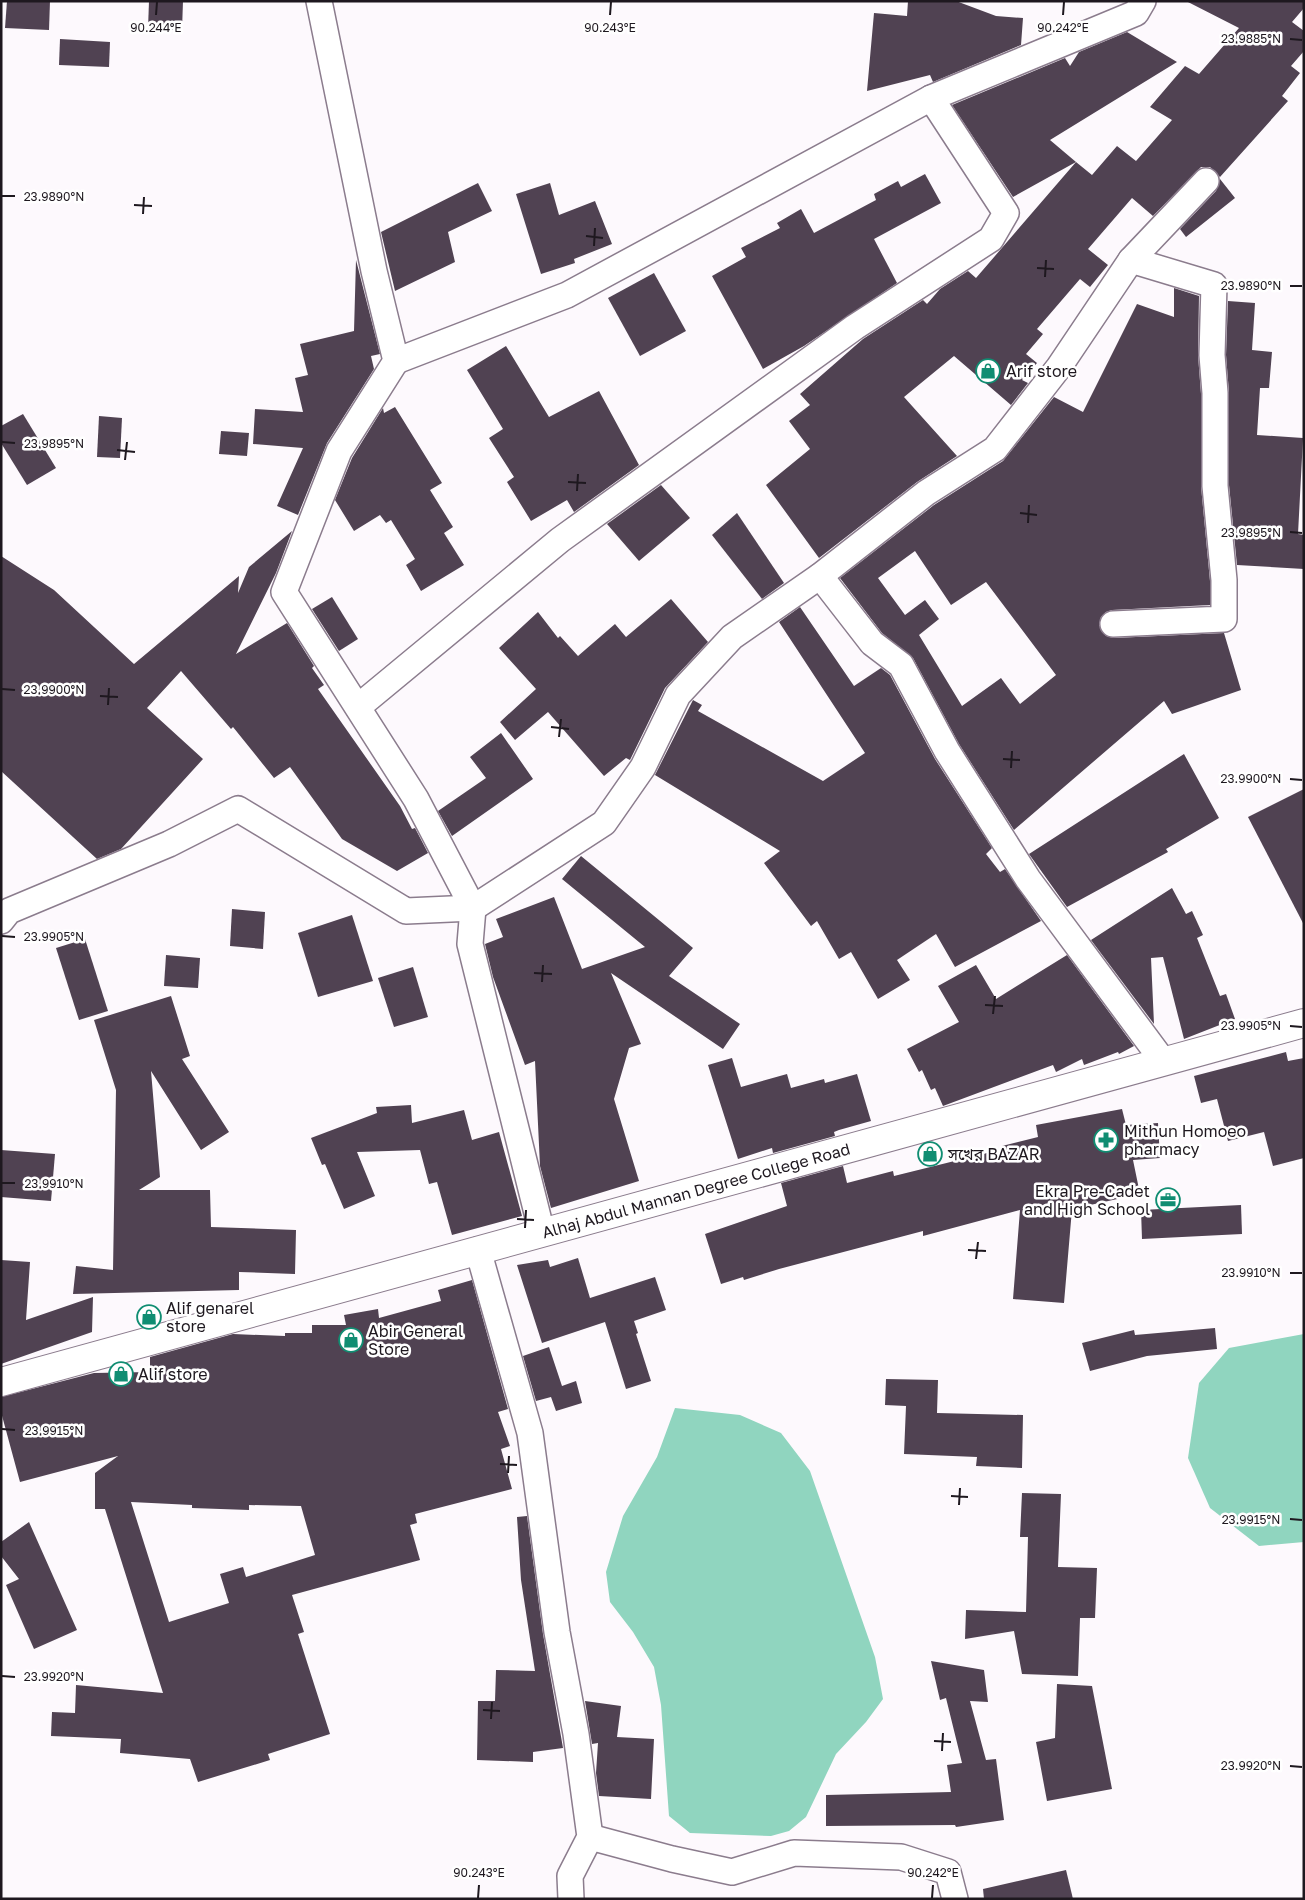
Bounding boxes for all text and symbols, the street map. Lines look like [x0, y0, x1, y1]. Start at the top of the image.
text: 90.244°E [130, 20, 182, 35]
text: 90.243°E [584, 20, 636, 35]
text: 90.242°E [1037, 20, 1089, 35]
text: 23.9885°N [1221, 31, 1281, 46]
text: 23.9890°N [24, 189, 84, 204]
text: 23.9890°N [1221, 278, 1281, 293]
shop icon: Arif store [975, 358, 1001, 384]
place label: Arif store [1006, 361, 1077, 381]
text: 23.9895°N [24, 436, 84, 451]
text: 23.9895°N [1221, 525, 1281, 540]
text: 23.9900°N [24, 682, 84, 697]
text: 23.9900°N [1221, 771, 1281, 786]
text: 23.9905°N [24, 929, 84, 944]
text: 23.9905°N [1221, 1018, 1281, 1033]
place label: Mithun Homoeo pharmacy [1124, 1121, 1246, 1159]
pharmacy icon: Mithun Homoeo pharmacy [1093, 1127, 1119, 1153]
street label: Alhaj Abdul Mannan Degree College Road [540, 1139, 852, 1242]
shop icon: সখের BAZAR [917, 1141, 943, 1167]
place label: সখের BAZAR [947, 1144, 1040, 1164]
text: 23.9910°N [24, 1176, 84, 1191]
place label: Ekra Pre-Cadet and High School [1024, 1181, 1150, 1219]
office icon: Ekra Pre-Cadet and High School [1155, 1187, 1181, 1213]
text: 23.9910°N [1221, 1265, 1281, 1280]
place label: Alif genarel store [166, 1298, 254, 1336]
shop icon: Alif genarel store [136, 1304, 162, 1330]
place label: Abir General Store [368, 1321, 463, 1359]
shop icon: Abir General Store [338, 1327, 364, 1353]
shop icon: Alif store [108, 1361, 134, 1387]
place label: Alif store [138, 1364, 208, 1384]
text: 23.9915°N [25, 1423, 83, 1438]
text: 23.9915°N [1222, 1512, 1280, 1527]
text: 23.9920°N [24, 1669, 84, 1684]
text: 23.9920°N [1221, 1758, 1281, 1773]
text: 90.243°E [453, 1865, 505, 1880]
text: 90.242°E [907, 1865, 959, 1880]

